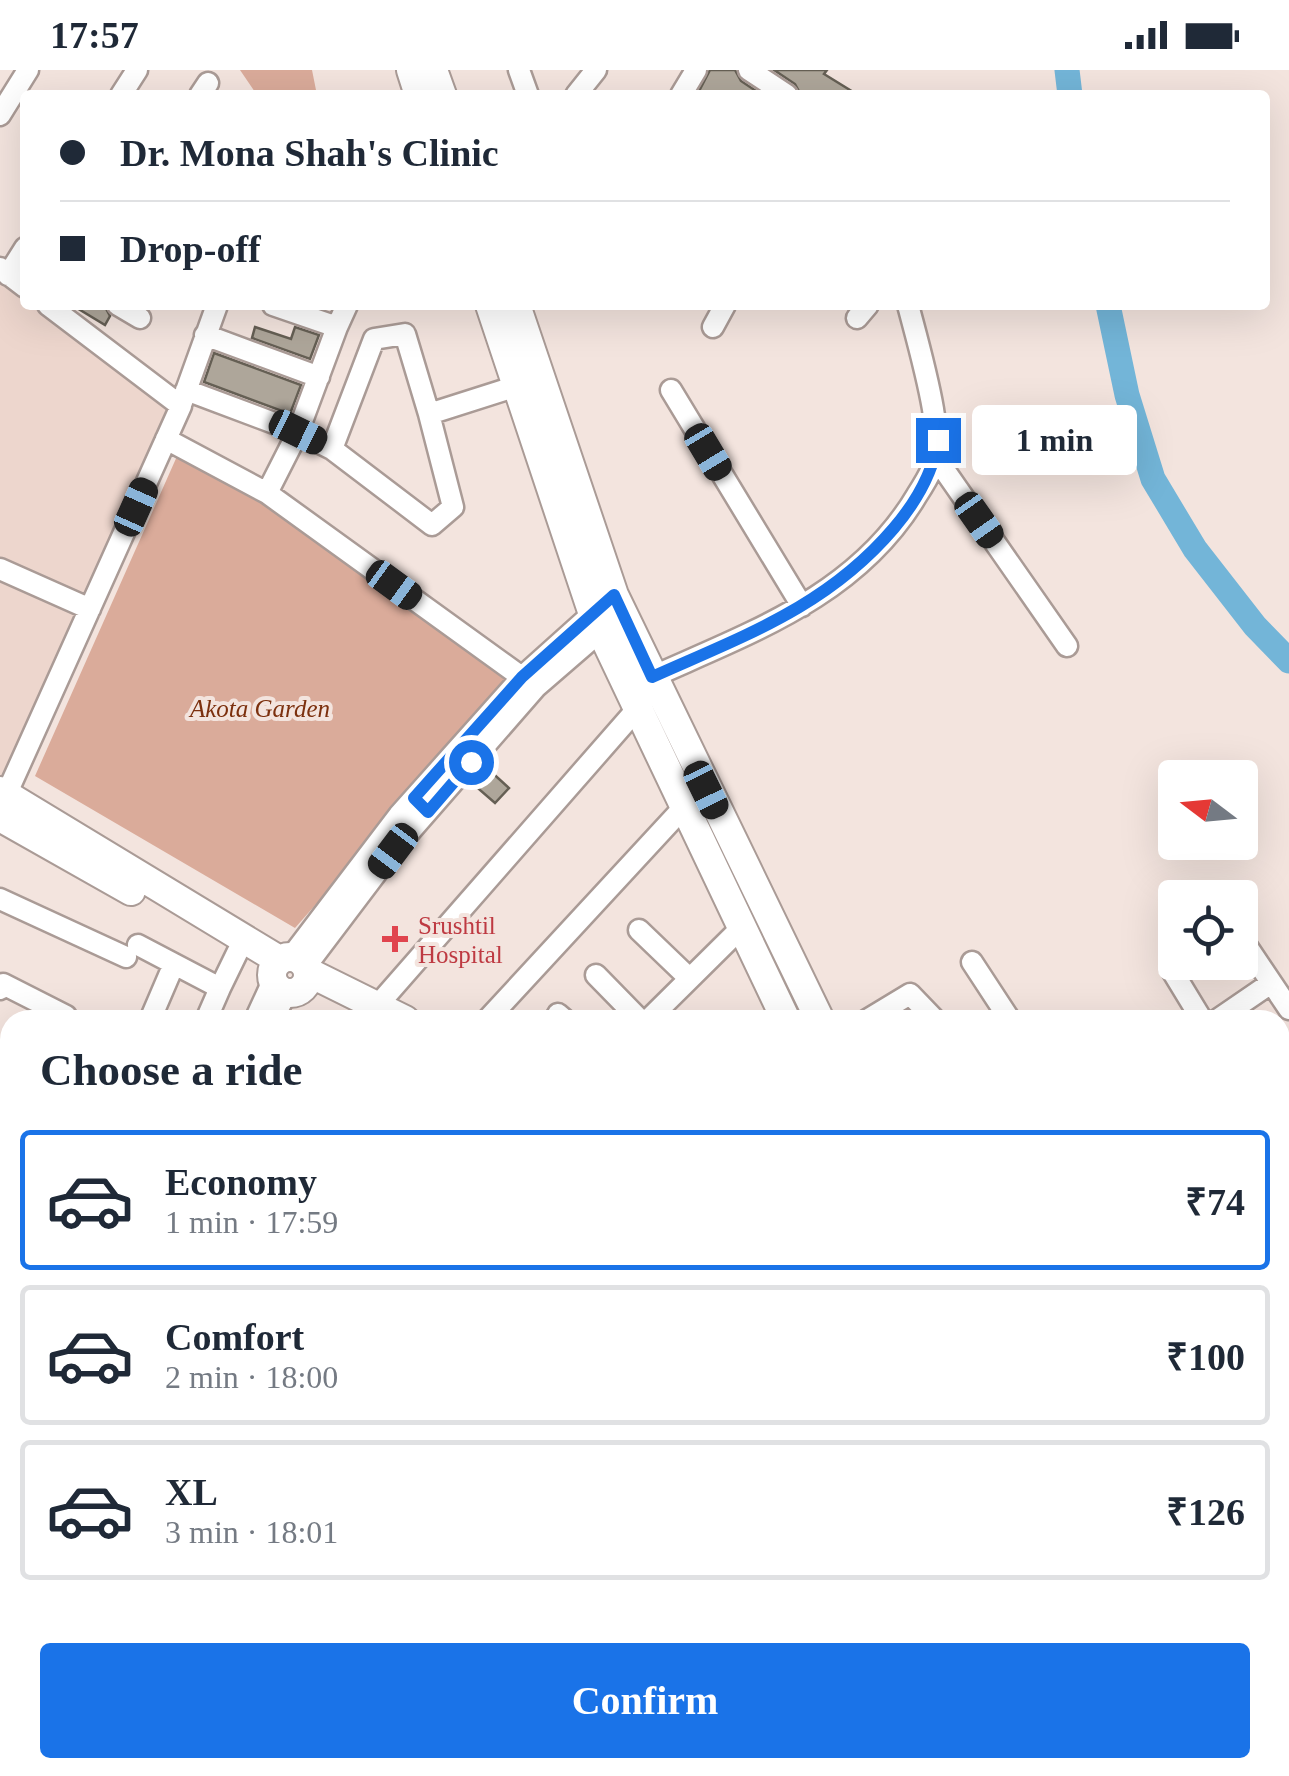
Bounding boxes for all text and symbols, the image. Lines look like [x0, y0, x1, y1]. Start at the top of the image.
text: 17:57 [50, 14, 139, 56]
text: Dr. Mona Shah's Clinic [120, 132, 499, 174]
text: Drop-off [120, 228, 261, 270]
car [264, 405, 332, 459]
callout: 1 min [973, 405, 1138, 475]
route end [916, 418, 961, 463]
car [680, 419, 736, 485]
text: 1 min [1016, 422, 1093, 458]
car [110, 473, 162, 541]
car [950, 487, 1008, 553]
car [361, 555, 427, 615]
park label: Akota Garden [188, 695, 330, 722]
route start [449, 740, 494, 785]
car [679, 756, 733, 824]
north arrow [1158, 760, 1258, 860]
map controls [1158, 760, 1258, 980]
car [363, 818, 423, 884]
button: locate [1158, 880, 1258, 980]
place label: Srushtil Hospital [418, 912, 503, 968]
marker: Srushtil Hospital [382, 926, 408, 952]
text: Choose a ride [40, 1045, 303, 1095]
icon: car [45, 1155, 135, 1245]
text: Economy [165, 1161, 317, 1203]
text: ₹74 [1185, 1181, 1245, 1223]
text: 1 min · 17:59 [165, 1204, 338, 1240]
icon: car [45, 1310, 135, 1400]
text: Comfort [165, 1316, 304, 1358]
text: ₹100 [1166, 1336, 1245, 1378]
text: 2 min · 18:00 [165, 1359, 338, 1395]
icon: car [45, 1465, 135, 1555]
text: XL [165, 1471, 218, 1513]
text: ₹126 [1166, 1491, 1245, 1533]
text: 3 min · 18:01 [165, 1514, 338, 1550]
button: Confirm [40, 1643, 1250, 1758]

